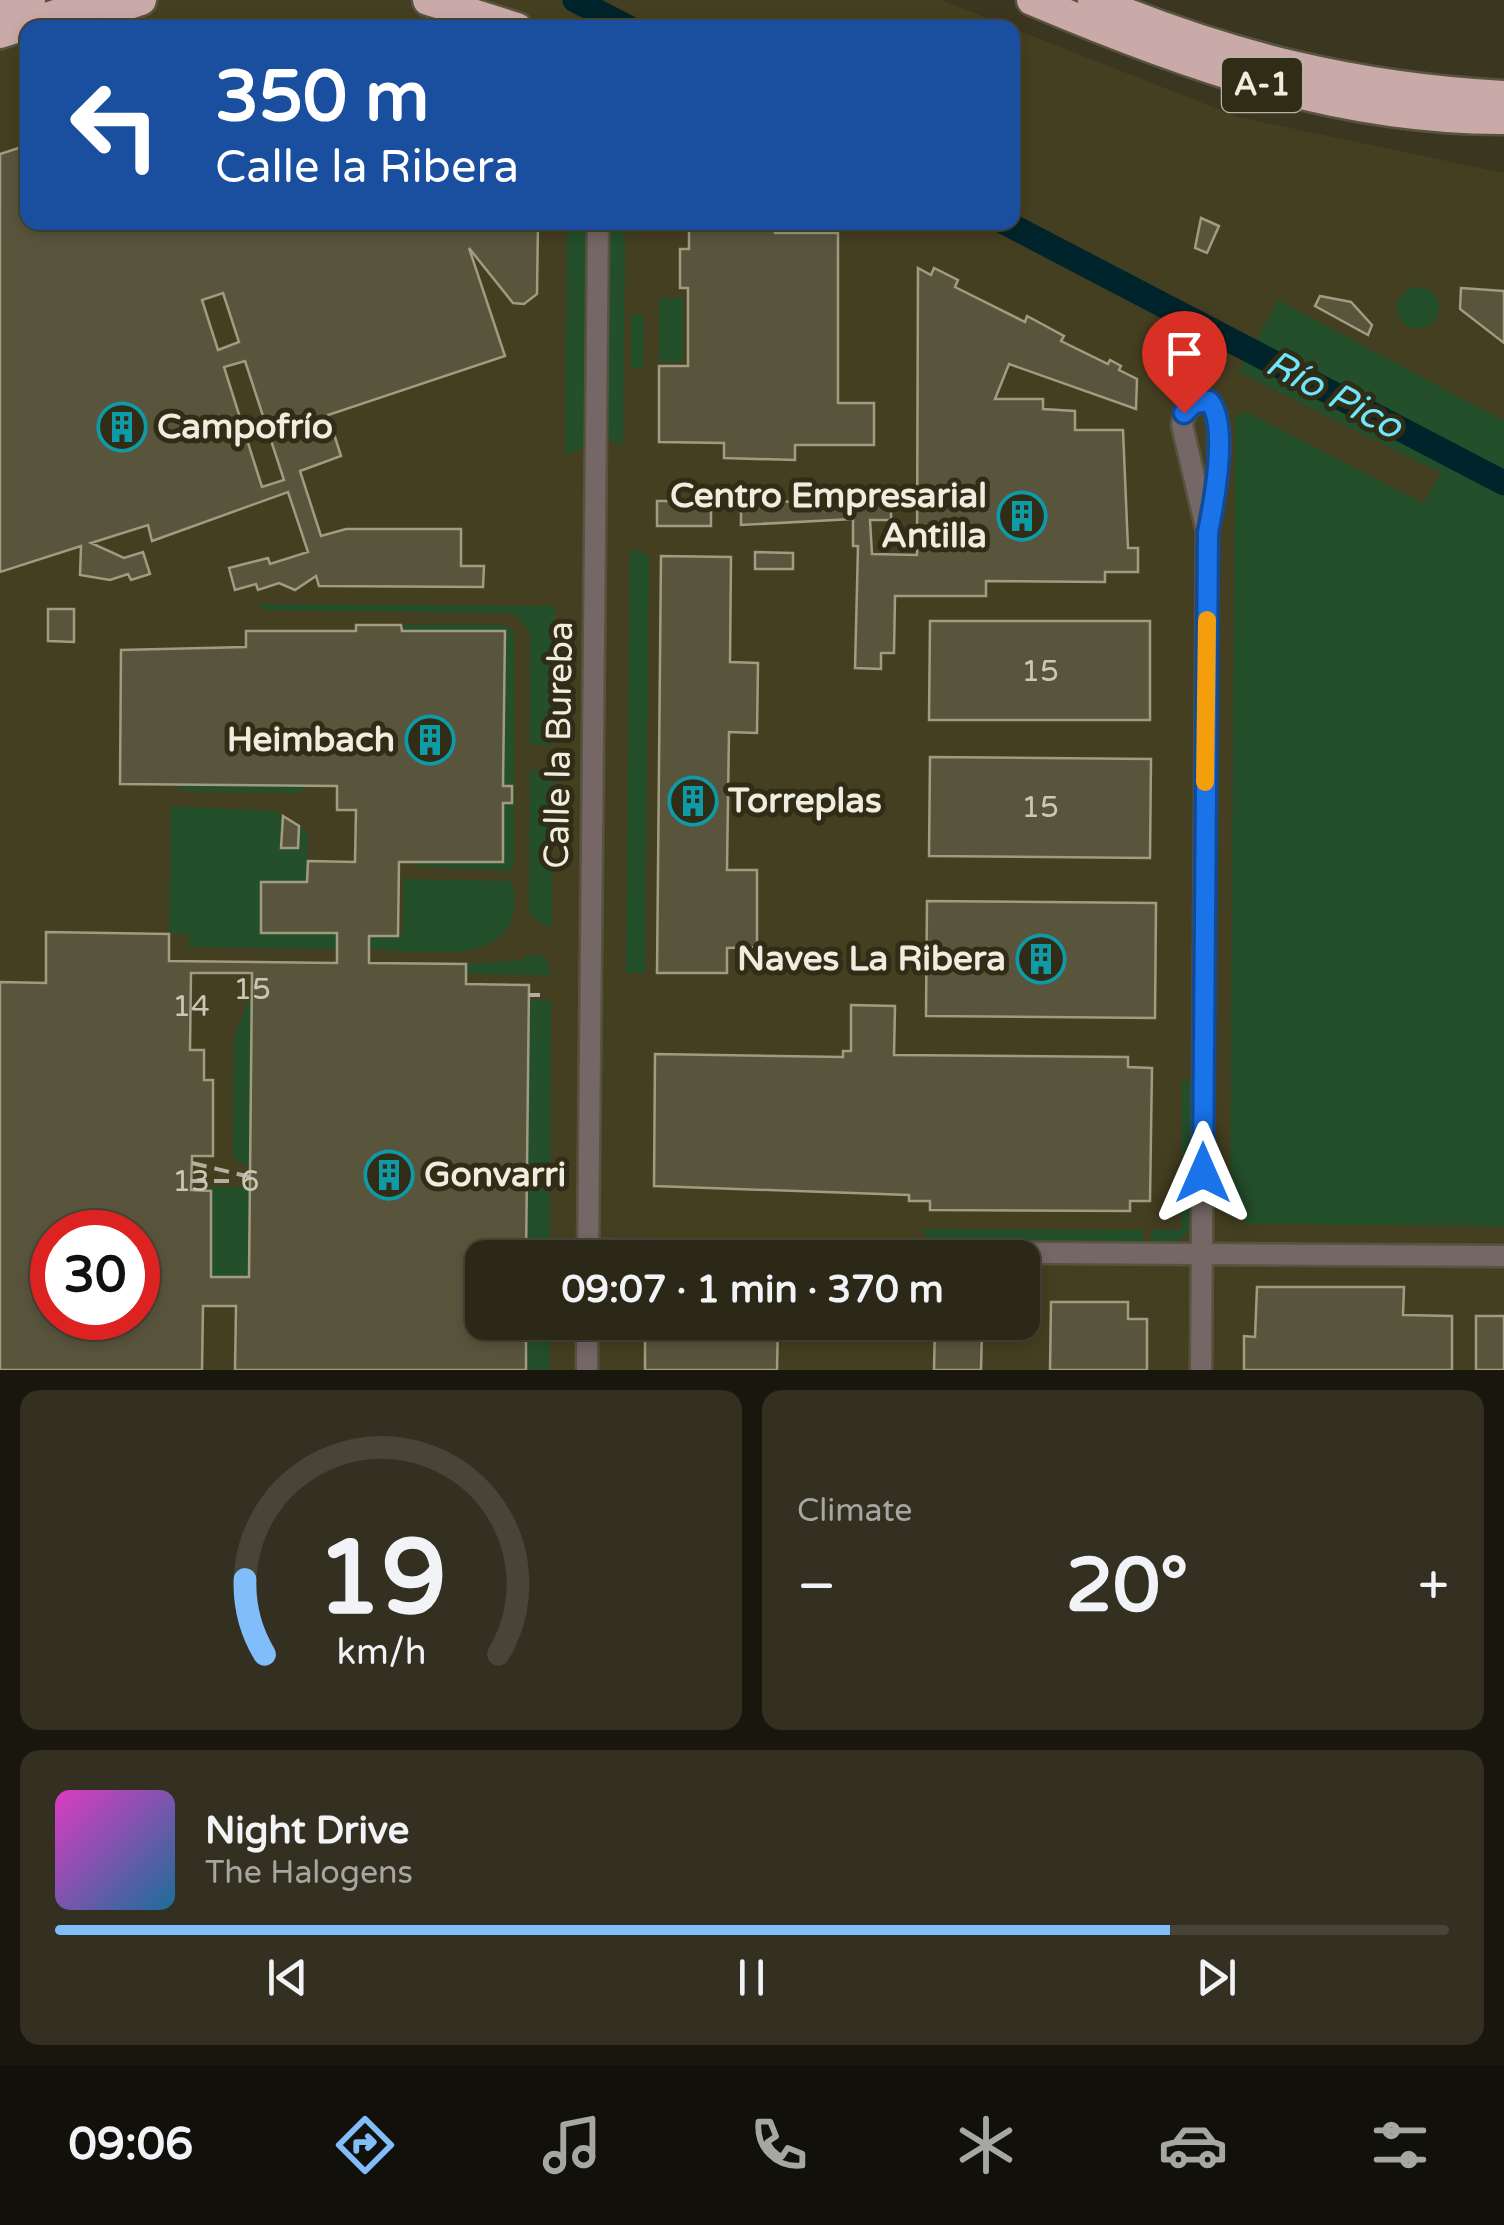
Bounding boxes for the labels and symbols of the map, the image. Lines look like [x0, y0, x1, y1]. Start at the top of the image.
road number: A-1 [1222, 58, 1302, 112]
pin [1142, 311, 1227, 414]
water label: Río Pico [1258, 340, 1412, 451]
building icon: Campofrío [96, 401, 148, 453]
place label: Campofrío [157, 406, 333, 448]
place label: Centro Empresarial Antilla [670, 475, 987, 557]
building icon: Centro Empresarial Antilla [996, 490, 1048, 542]
street label: Calle la Bureba [536, 621, 582, 869]
house number: 15 [1021, 653, 1059, 690]
building icon: Heimbach [404, 714, 456, 766]
place label: Heimbach [227, 719, 395, 761]
building icon: Torreplas [667, 775, 719, 827]
place label: Torreplas [727, 780, 882, 822]
house number: 15 [1021, 789, 1059, 826]
building icon: Naves La Ribera [1015, 933, 1067, 985]
place label: Naves La Ribera [737, 938, 1006, 980]
house number: 15 [233, 971, 271, 1008]
house number: 14 [172, 988, 210, 1025]
position arrow [1151, 1121, 1255, 1225]
building icon: Gonvarri [363, 1149, 415, 1201]
place label: Gonvarri [424, 1154, 566, 1196]
house number: 13 [172, 1163, 210, 1200]
house number: 6 [241, 1163, 259, 1200]
speed limit sign: 30 [30, 1210, 160, 1340]

